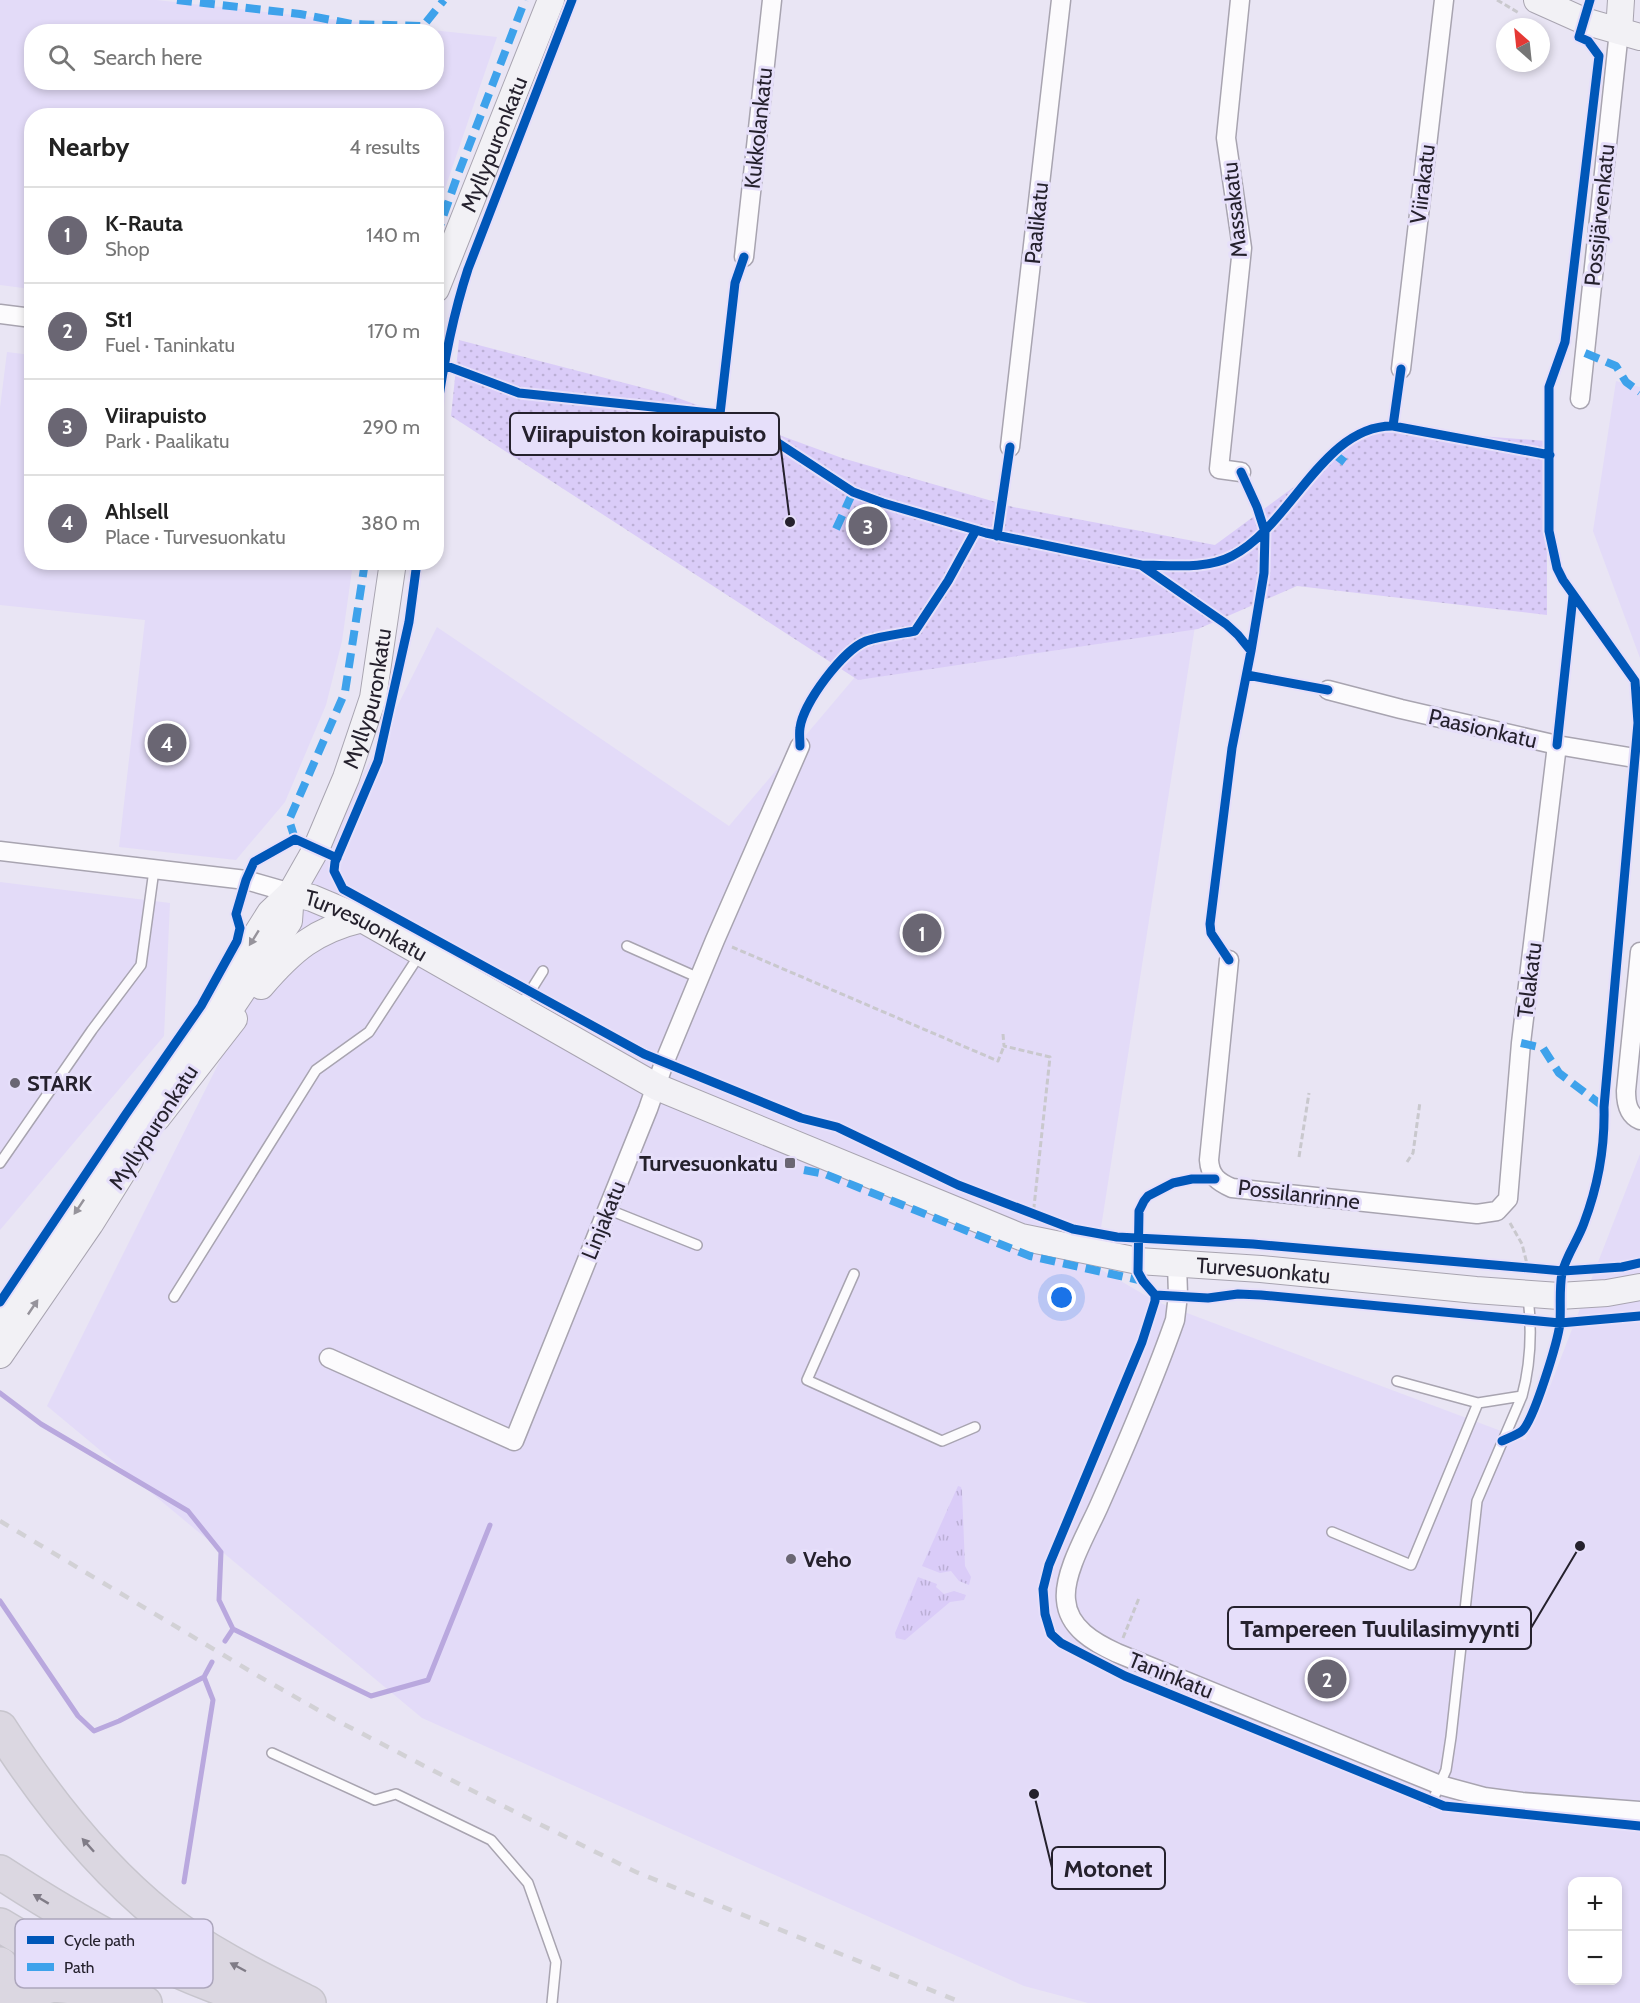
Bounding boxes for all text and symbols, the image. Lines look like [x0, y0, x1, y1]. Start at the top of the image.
north arrow [1496, 18, 1550, 72]
search box [24, 24, 444, 90]
icon: search [45, 41, 78, 74]
text: Search here [93, 44, 202, 71]
street label: Kukkolankatu [739, 66, 778, 190]
street label: Myllypuronkatu [455, 72, 533, 216]
text: Nearby [48, 131, 129, 163]
text: 4 results [349, 135, 420, 159]
street label: Viirakatu [1404, 143, 1441, 225]
street label: Possijärvenkatu [1579, 143, 1620, 287]
street label: Massakatu [1216, 161, 1253, 259]
street label: Paalikatu [1019, 181, 1054, 265]
text: K-Rauta [105, 210, 183, 237]
text: 1 [64, 223, 71, 247]
text: 140 m [366, 223, 420, 247]
text: Shop [105, 237, 150, 261]
text: St1 [105, 306, 133, 333]
text: 2 [62, 319, 73, 343]
text: 170 m [368, 319, 420, 343]
text: Fuel · Taninkatu [105, 333, 235, 357]
text: Viirapuisto [105, 402, 207, 429]
callout: Viirapuiston koirapuisto [510, 413, 779, 455]
text: 3 [62, 415, 73, 439]
text: 290 m [362, 415, 420, 439]
text: Viirapuiston koirapuisto [522, 419, 767, 448]
text: Park · Paalikatu [105, 429, 230, 453]
text: Ahlsell [105, 498, 169, 525]
pin: 3 [848, 504, 888, 548]
text: 4 [61, 511, 74, 535]
text: 380 m [361, 511, 420, 535]
text: Place · Turvesuonkatu [105, 525, 286, 549]
street label: Myllypuronkatu [337, 627, 397, 772]
street label: Paasionkatu [1426, 703, 1540, 754]
pin: 4 [148, 720, 186, 766]
street label: Turvesuonkatu [302, 884, 432, 967]
pin: 1 [902, 910, 942, 956]
one-way arrow [249, 930, 260, 946]
street label: Telakatu [1511, 941, 1548, 1019]
street label: Myllypuronkatu [103, 1060, 204, 1195]
place label: STARK [27, 1070, 92, 1097]
marker: STARK [8, 1076, 22, 1090]
place label: Turvesuonkatu [639, 1150, 778, 1177]
marker: Turvesuonkatu [783, 1156, 797, 1170]
street label: Possilanrinne [1236, 1174, 1362, 1215]
street label: Linjakatu [576, 1177, 631, 1263]
one-way arrow [73, 1198, 84, 1215]
street label: Turvesuonkatu [1195, 1252, 1331, 1290]
your location [1047, 1283, 1076, 1312]
one-way arrow [27, 1299, 38, 1315]
place label: Veho [803, 1546, 852, 1573]
marker: Veho [784, 1552, 798, 1566]
callout: Tampereen Tuulilasimyynti [1228, 1607, 1531, 1649]
text: Tampereen Tuulilasimyynti [1240, 1614, 1520, 1643]
street label: Taninkatu [1124, 1646, 1217, 1705]
pin: 2 [1308, 1656, 1346, 1702]
one-way arrow [82, 1838, 95, 1853]
callout: Motonet [1052, 1847, 1165, 1889]
text: Motonet [1063, 1854, 1153, 1883]
map controls [1568, 1877, 1622, 1985]
button: + [1568, 1877, 1622, 1931]
one-way arrow [33, 1893, 49, 1904]
legend [15, 1919, 213, 1988]
text: Cycle path [64, 1931, 135, 1950]
button: − [1568, 1931, 1622, 1985]
text: Path [64, 1958, 95, 1977]
one-way arrow [230, 1962, 247, 1972]

